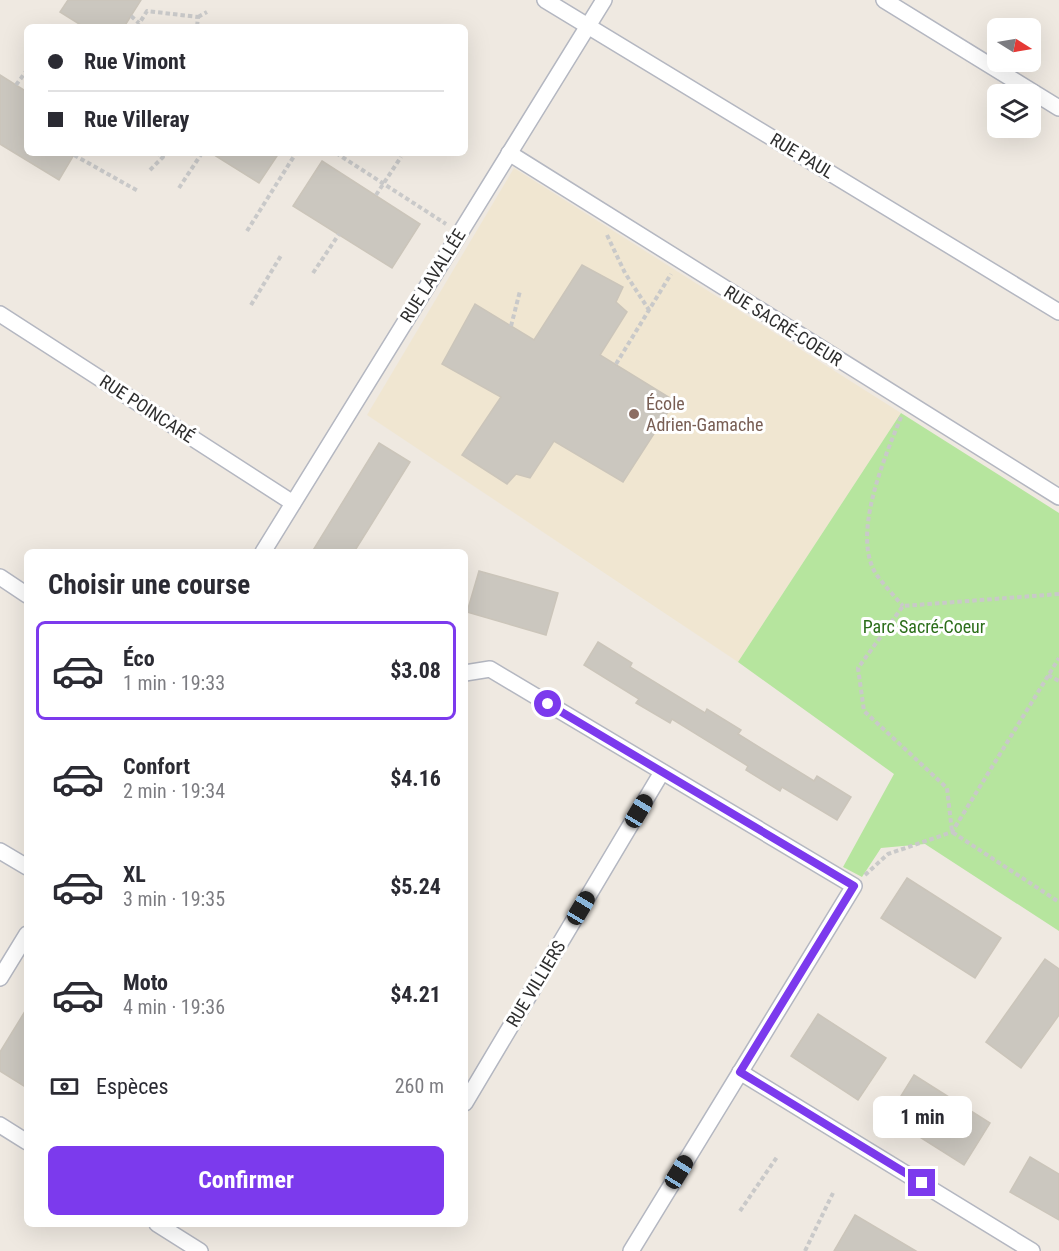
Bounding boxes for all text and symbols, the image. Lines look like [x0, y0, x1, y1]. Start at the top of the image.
north arrow [987, 18, 1041, 72]
map controls [987, 18, 1041, 138]
text: Rue Vimont [84, 49, 186, 74]
button: layers [987, 84, 1041, 138]
text: Rue Villeray [84, 107, 189, 132]
street label: RUE PAUL [767, 128, 838, 183]
street label: RUE LAVALLÉE [396, 225, 470, 326]
street label: RUE SACRÉ-COEUR [720, 281, 847, 371]
street label: RUE POINCARÉ [96, 370, 198, 447]
place label: École Adrien-Gamache [646, 393, 763, 435]
marker: École Adrien-Gamache [627, 407, 641, 421]
text: Choisir une course [48, 569, 250, 601]
park label: Parc Sacré-Coeur [863, 616, 986, 637]
icon: car [51, 644, 105, 698]
text: Éco [123, 646, 155, 671]
text: $3.08 [390, 658, 441, 683]
text: 1 min · 19:33 [123, 671, 225, 695]
route start [534, 690, 561, 717]
icon: car [51, 752, 105, 806]
text: Confort [123, 754, 190, 779]
text: $4.16 [390, 766, 441, 791]
text: 2 min · 19:34 [123, 779, 225, 803]
car [622, 791, 656, 831]
icon: car [51, 860, 105, 914]
text: XL [123, 862, 146, 887]
text: $5.24 [390, 874, 441, 899]
text: 3 min · 19:35 [123, 887, 225, 911]
car [564, 888, 598, 928]
street label: RUE VILLIERS [502, 937, 569, 1031]
icon: car [51, 968, 105, 1022]
text: Moto [123, 970, 168, 995]
text: $4.21 [390, 982, 441, 1007]
text: 4 min · 19:36 [123, 995, 225, 1019]
icon: cash [48, 1070, 81, 1103]
text: Espèces [96, 1074, 169, 1099]
text: 260 m [395, 1074, 444, 1098]
callout: 1 min [872, 1096, 972, 1138]
text: 1 min [900, 1105, 945, 1129]
button: Confirmer [48, 1146, 444, 1215]
car [662, 1152, 696, 1192]
route end [908, 1169, 935, 1196]

